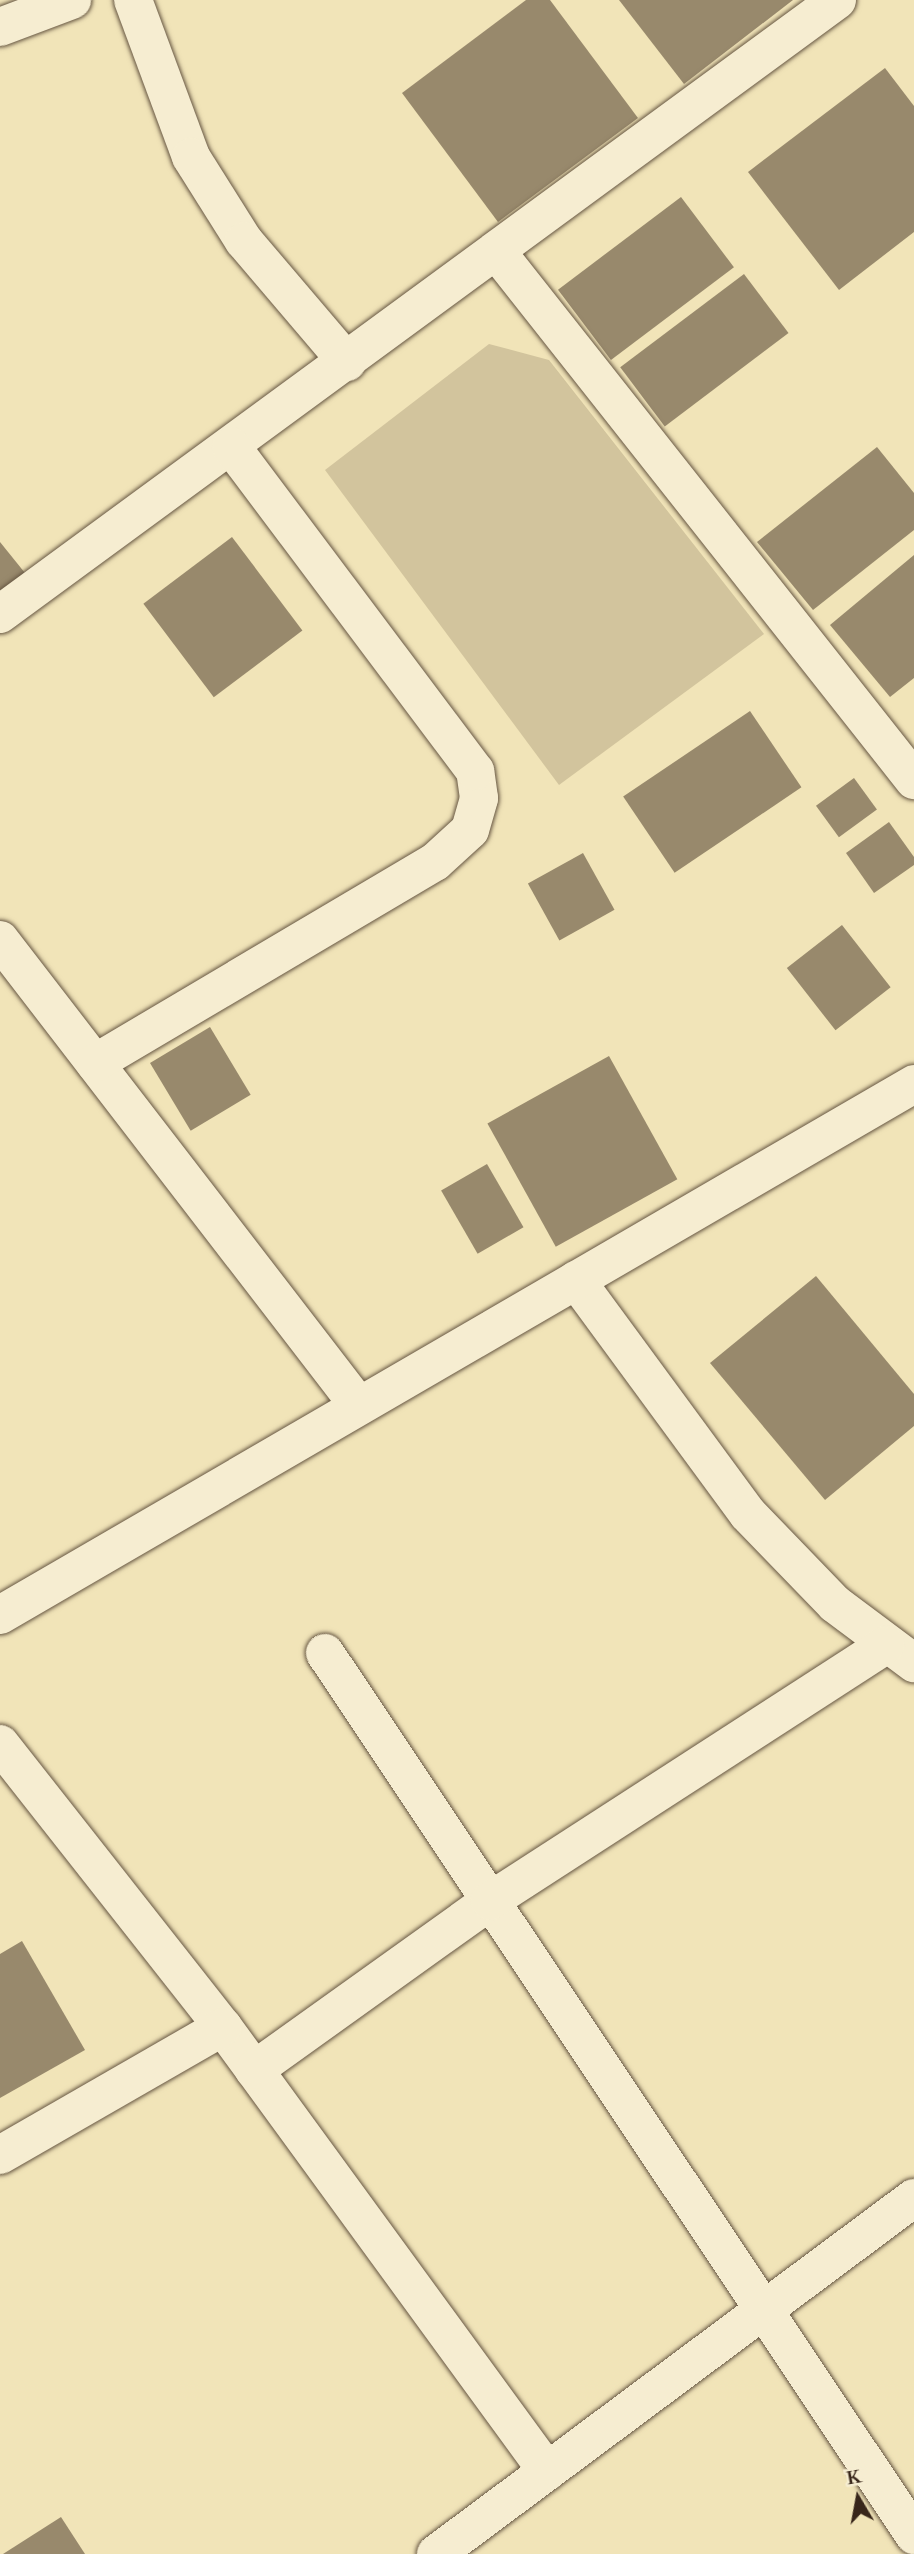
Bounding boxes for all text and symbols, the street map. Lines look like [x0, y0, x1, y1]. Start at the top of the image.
north arrow [823, 2463, 893, 2533]
text: K [845, 2463, 864, 2491]

